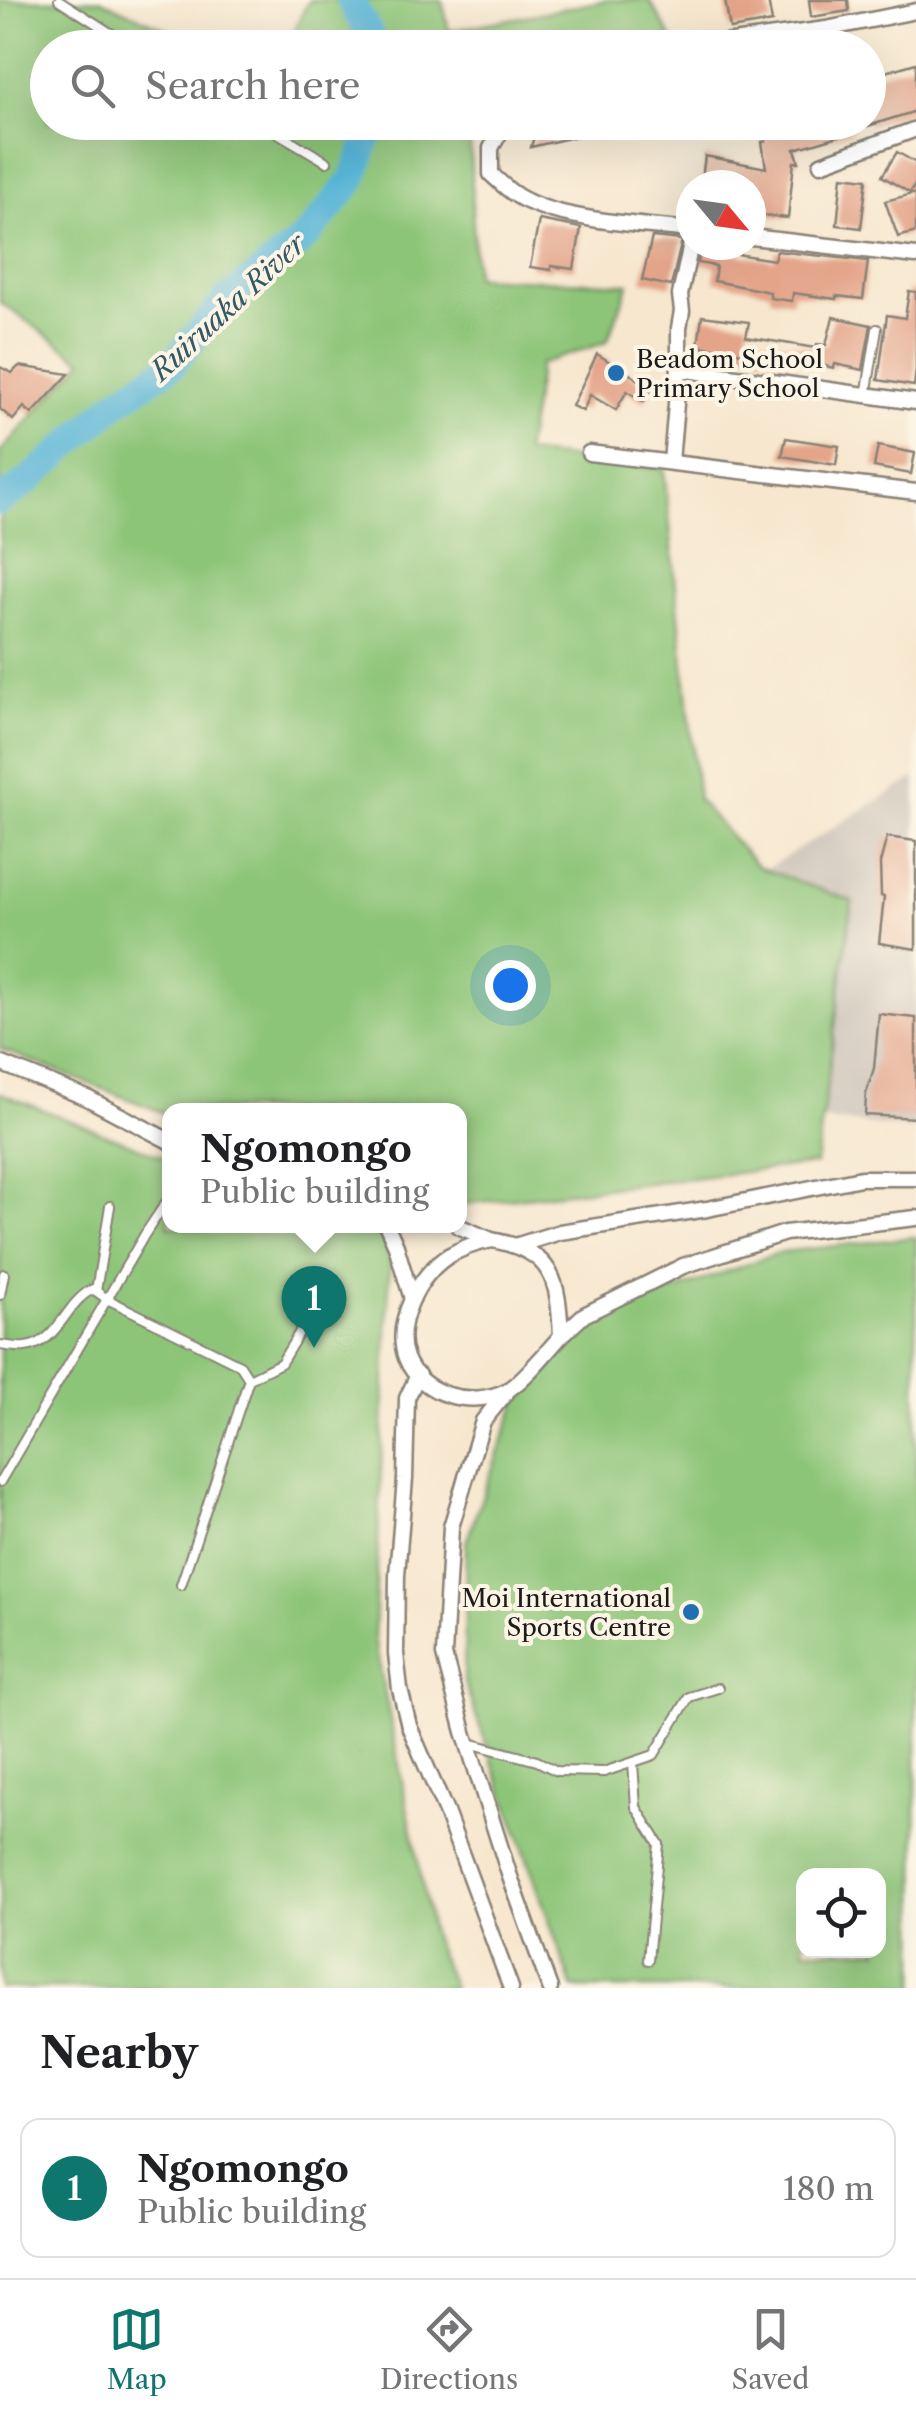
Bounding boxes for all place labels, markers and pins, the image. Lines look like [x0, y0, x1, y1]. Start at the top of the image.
place label: Beadom School Primary School [636, 344, 823, 404]
marker: Beadom School Primary School [605, 362, 627, 384]
pin: 1 [282, 1266, 346, 1348]
place label: Moi International Sports Centre [461, 1583, 671, 1643]
marker: Moi International Sports Centre [680, 1601, 702, 1623]

